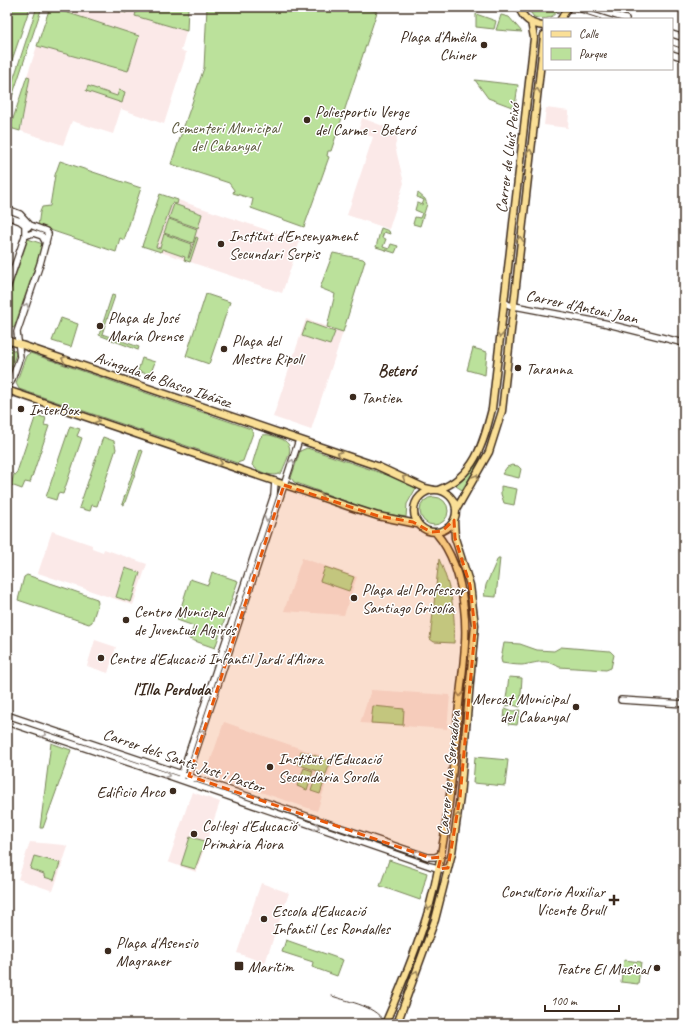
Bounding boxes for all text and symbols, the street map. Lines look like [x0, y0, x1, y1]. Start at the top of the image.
legend [543, 18, 673, 70]
text: Calle [579, 26, 599, 42]
place label: Plaça d'Amèlia Chiner [400, 27, 478, 65]
marker: Plaça d'Amèlia Chiner [479, 40, 489, 50]
text: Parque [579, 46, 608, 62]
one-way arrow [532, 88, 541, 94]
street label: Carrer de Lluís Peixó [491, 100, 525, 214]
place label: Poliesportiu Verge del Carme - Beteró [315, 102, 418, 140]
marker: Poliesportiu Verge del Carme - Beteró [302, 115, 312, 125]
park label: Cementeri Municipal del Cabanyal [170, 118, 283, 156]
one-way arrow [525, 149, 534, 155]
place label: Institut d'Ensenyament Secundari Serpis [229, 226, 359, 264]
one-way arrow [516, 236, 525, 242]
marker: Institut d'Ensenyament Secundari Serpis [216, 239, 226, 249]
street label: Carrer d'Antoni Joan [524, 285, 640, 329]
one-way arrow [21, 302, 30, 309]
place label: Plaça de José María Orense [108, 308, 185, 346]
marker: Plaça de José María Orense [95, 321, 105, 331]
place label: Plaça del Mestre Ripoll [232, 331, 306, 369]
one-way arrow [496, 332, 505, 338]
marker: Plaça del Mestre Ripoll [219, 344, 229, 354]
street label: Avinguda de Blasco Ibáñez [92, 347, 235, 413]
one-way arrow [61, 356, 68, 364]
place label: Taranna [526, 359, 573, 379]
district label: Beteró [378, 360, 419, 381]
marker: Taranna [513, 363, 523, 373]
place label: Tantien [361, 388, 403, 408]
marker: Tantien [348, 392, 358, 402]
place label: InterBox [29, 400, 80, 420]
marker: InterBox [16, 404, 26, 414]
one-way arrow [93, 416, 100, 424]
one-way arrow [336, 450, 343, 458]
one-way arrow [216, 458, 223, 466]
one-way arrow [287, 459, 295, 466]
one-way arrow [471, 474, 478, 481]
one-way arrow [402, 476, 409, 483]
one-way arrow [317, 492, 324, 501]
one-way arrow [263, 515, 271, 522]
one-way arrow [459, 556, 467, 564]
place label: Plaça del Professor Santiago Grisolía [362, 580, 467, 618]
marker: Plaça del Professor Santiago Grisolía [349, 593, 359, 603]
place label: Centro Municipal de Juventud Algirós [134, 602, 237, 640]
one-way arrow [239, 605, 248, 612]
marker: Centro Municipal de Juventud Algirós [121, 615, 131, 625]
place label: Centre d'Educació Infantil Jardí d'Aiora [109, 649, 324, 669]
marker: Centre d'Educació Infantil Jardí d'Aiora [96, 653, 106, 663]
district label: l'Illa Perduda [133, 679, 212, 700]
place label: Mercat Municipal del Cabanyal [473, 689, 571, 727]
one-way arrow [456, 691, 465, 697]
marker: Mercat Municipal del Cabanyal [571, 702, 581, 712]
street label: Carrer de la Serradora [433, 708, 466, 836]
street label: Carrer dels Sants Just i Pastor [100, 724, 268, 798]
one-way arrow [198, 729, 206, 736]
one-way arrow [40, 730, 47, 738]
place label: Institut d'Educació Secundària Sorolla [278, 749, 383, 787]
marker: Institut d'Educació Secundària Sorolla [265, 762, 275, 772]
one-way arrow [164, 770, 171, 779]
place label: Edificio Arco [97, 782, 166, 802]
marker: Edificio Arco [168, 786, 178, 796]
one-way arrow [453, 813, 462, 819]
place label: Col·legi d'Educació Primària Aiora [202, 816, 299, 854]
one-way arrow [313, 822, 320, 831]
marker: Col·legi d'Educació Primària Aiora [189, 829, 199, 839]
one-way arrow [412, 849, 419, 858]
place label: Consultorio Auxiliar Vicente Brull [501, 882, 608, 920]
marker: Consultorio Auxiliar Vicente Brull [608, 894, 620, 906]
place label: Escola d'Educació Infantil Les Rondalles [272, 901, 392, 939]
one-way arrow [425, 903, 434, 910]
marker: Escola d'Educació Infantil Les Rondalles [259, 914, 269, 924]
place label: Plaça d'Asensio Magraner [116, 933, 199, 971]
marker: Plaça d'Asensio Magraner [103, 946, 113, 956]
place label: Marítim [248, 957, 295, 977]
place label: Teatre El Musical [556, 959, 652, 979]
marker: Marítim [233, 960, 245, 972]
marker: Teatre El Musical [652, 963, 662, 973]
one-way arrow [411, 969, 419, 976]
scale bar [545, 987, 619, 1013]
text: 100 m [551, 993, 578, 1009]

